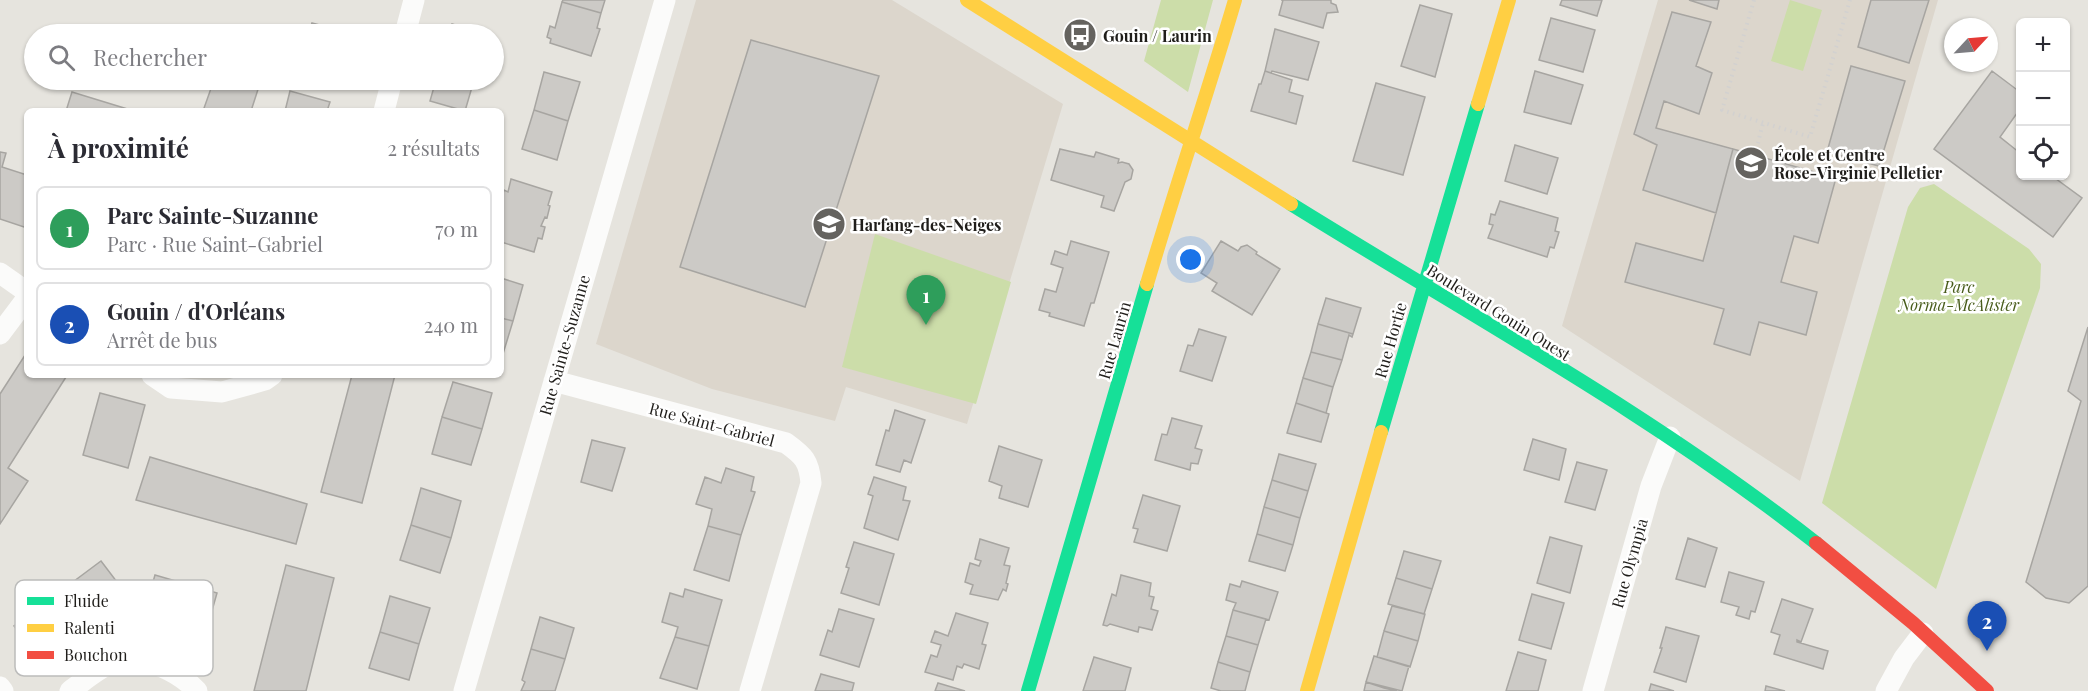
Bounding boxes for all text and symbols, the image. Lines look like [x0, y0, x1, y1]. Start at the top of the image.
bus stop icon: Gouin / Laurin [1062, 17, 1098, 53]
north arrow [1944, 18, 1998, 72]
map controls [2016, 18, 2070, 180]
button: + [2016, 18, 2070, 72]
search box [24, 24, 504, 90]
place label: Gouin / Laurin [1103, 25, 1212, 46]
icon: search [45, 41, 78, 74]
text: Rechercher [93, 42, 207, 72]
button: − [2016, 72, 2070, 126]
button: locate [2016, 126, 2070, 180]
text: À proximité [48, 130, 189, 165]
text: 2 résultats [387, 134, 480, 161]
place label: École et Centre Rose-Virginie Pelletier [1774, 144, 1943, 183]
school or university icon: École et Centre Rose-Virginie Pelletier [1733, 145, 1769, 181]
text: Parc Sainte-Suzanne [107, 200, 318, 230]
school or university icon: Harfang-des-Neiges [811, 206, 847, 242]
place label: Harfang-des-Neiges [852, 214, 1002, 235]
text: 1 [66, 215, 73, 242]
text: 70 m [435, 215, 478, 242]
text: Parc · Rue Saint-Gabriel [107, 230, 323, 257]
your location [1176, 245, 1205, 274]
street label: Boulevard Gouin Ouest [1423, 259, 1575, 365]
street label: Rue Sainte-Suzanne [534, 272, 594, 418]
pin: 1 [906, 276, 946, 325]
park label: Parc Norma-McAlister [1897, 276, 2020, 315]
text: Gouin / d'Orléans [107, 296, 285, 326]
street label: Rue Laurin [1093, 298, 1135, 381]
street label: Rue Hortie [1369, 300, 1411, 380]
text: 2 [64, 311, 75, 338]
text: 240 m [424, 311, 478, 338]
text: Arrêt de bus [107, 326, 217, 353]
street label: Rue Saint-Gabriel [647, 397, 777, 451]
street label: Rue Olympia [1606, 516, 1652, 610]
legend [15, 580, 213, 676]
text: Fluide [64, 590, 109, 611]
pin: 2 [1968, 602, 2006, 651]
text: Ralenti [64, 617, 115, 638]
text: Bouchon [64, 644, 128, 665]

